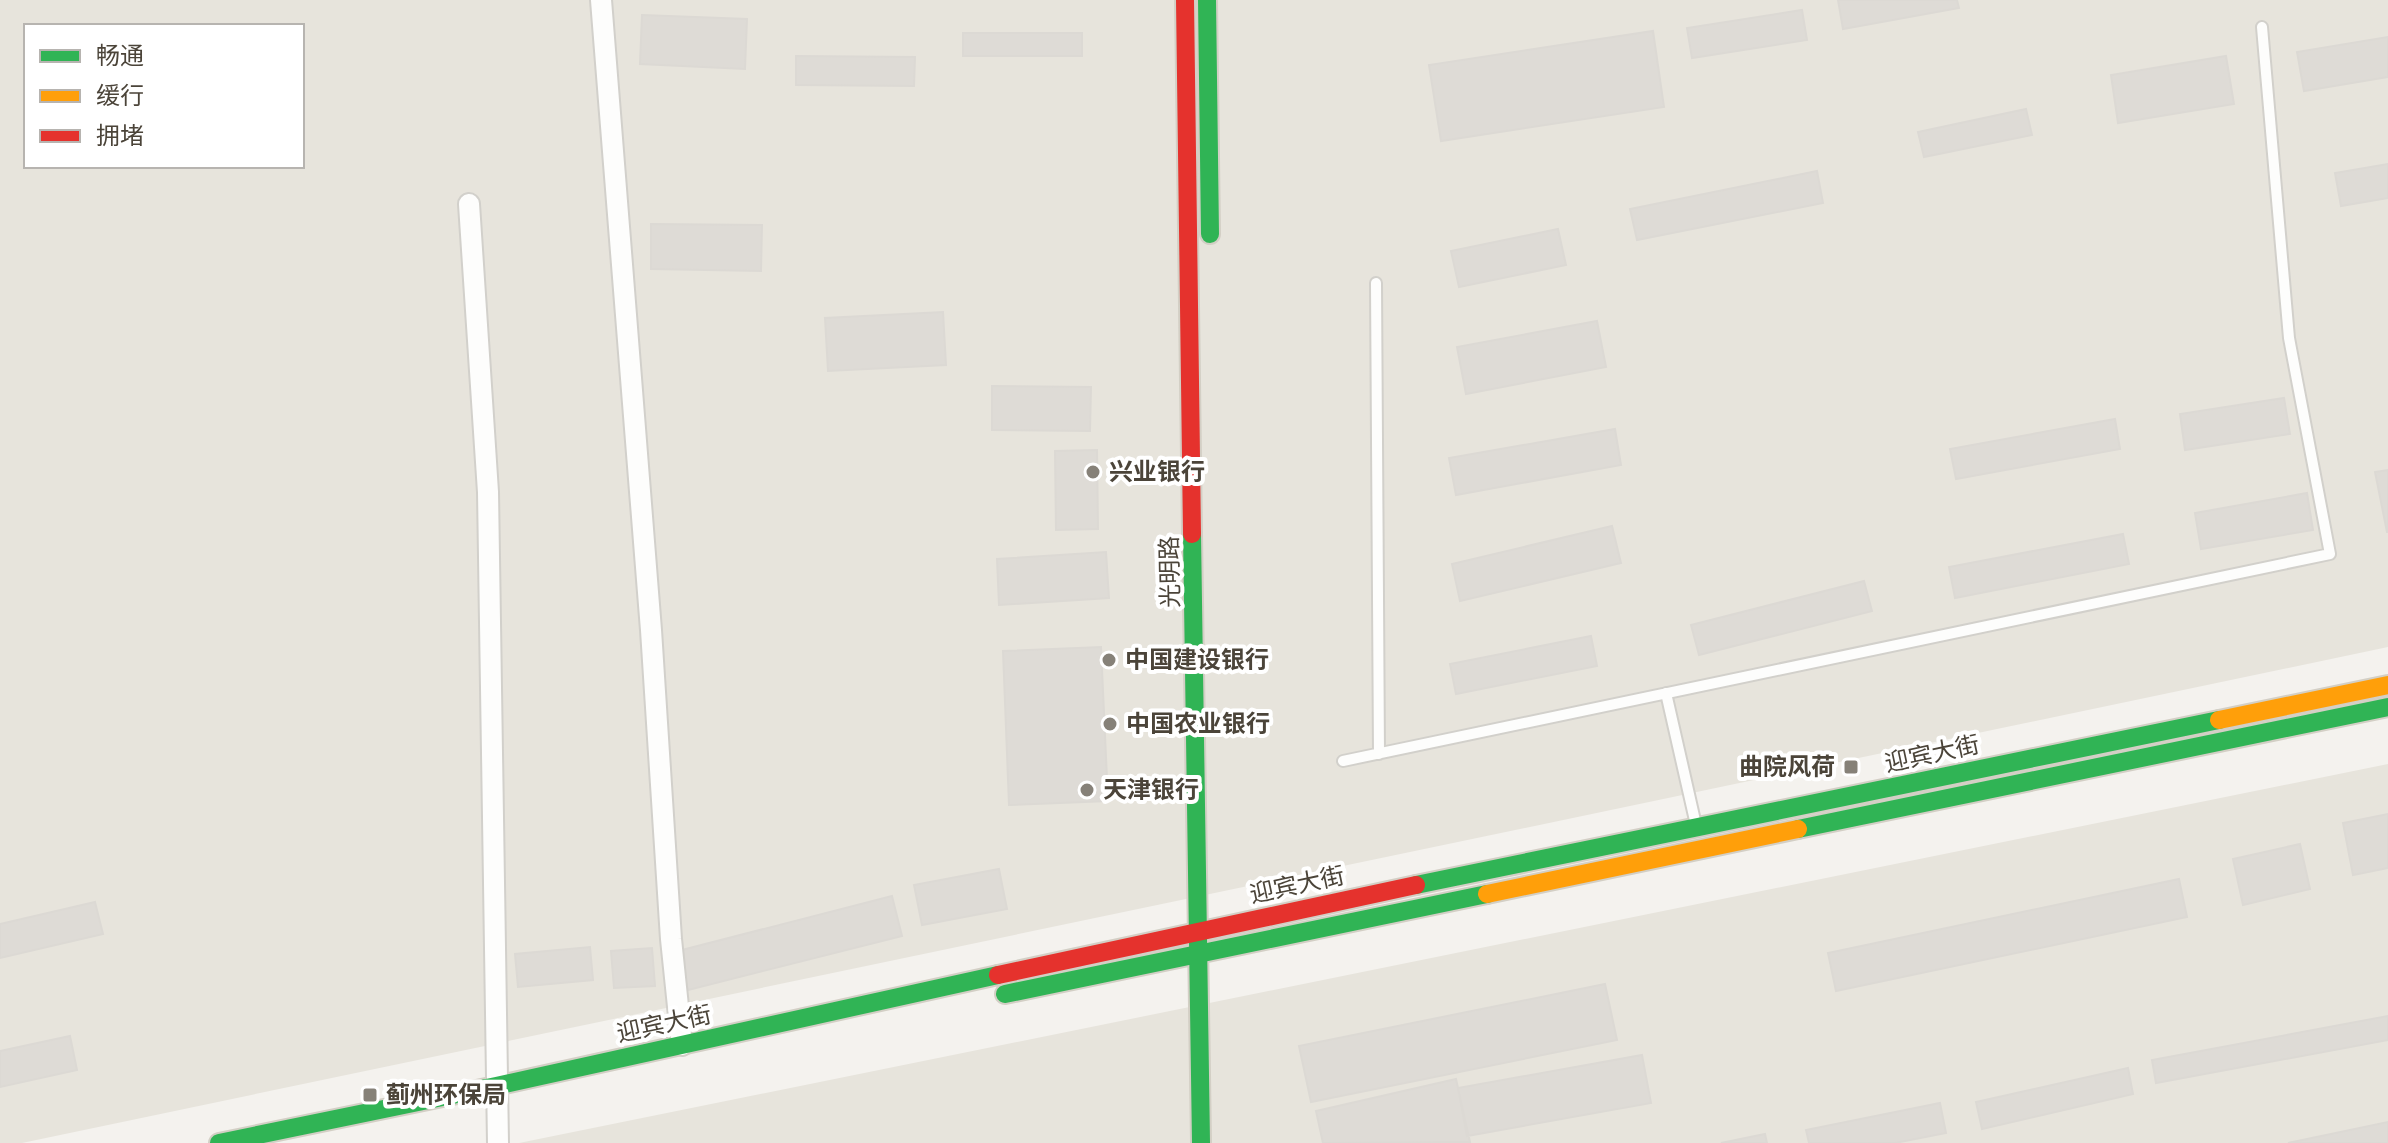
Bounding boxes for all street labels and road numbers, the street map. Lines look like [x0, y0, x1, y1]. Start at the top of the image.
street label: 光明路 [1155, 536, 1185, 608]
street label: 迎宾大街 [1882, 730, 1982, 778]
street label: 迎宾大街 [1247, 861, 1347, 909]
street label: 迎宾大街 [614, 1000, 714, 1048]

